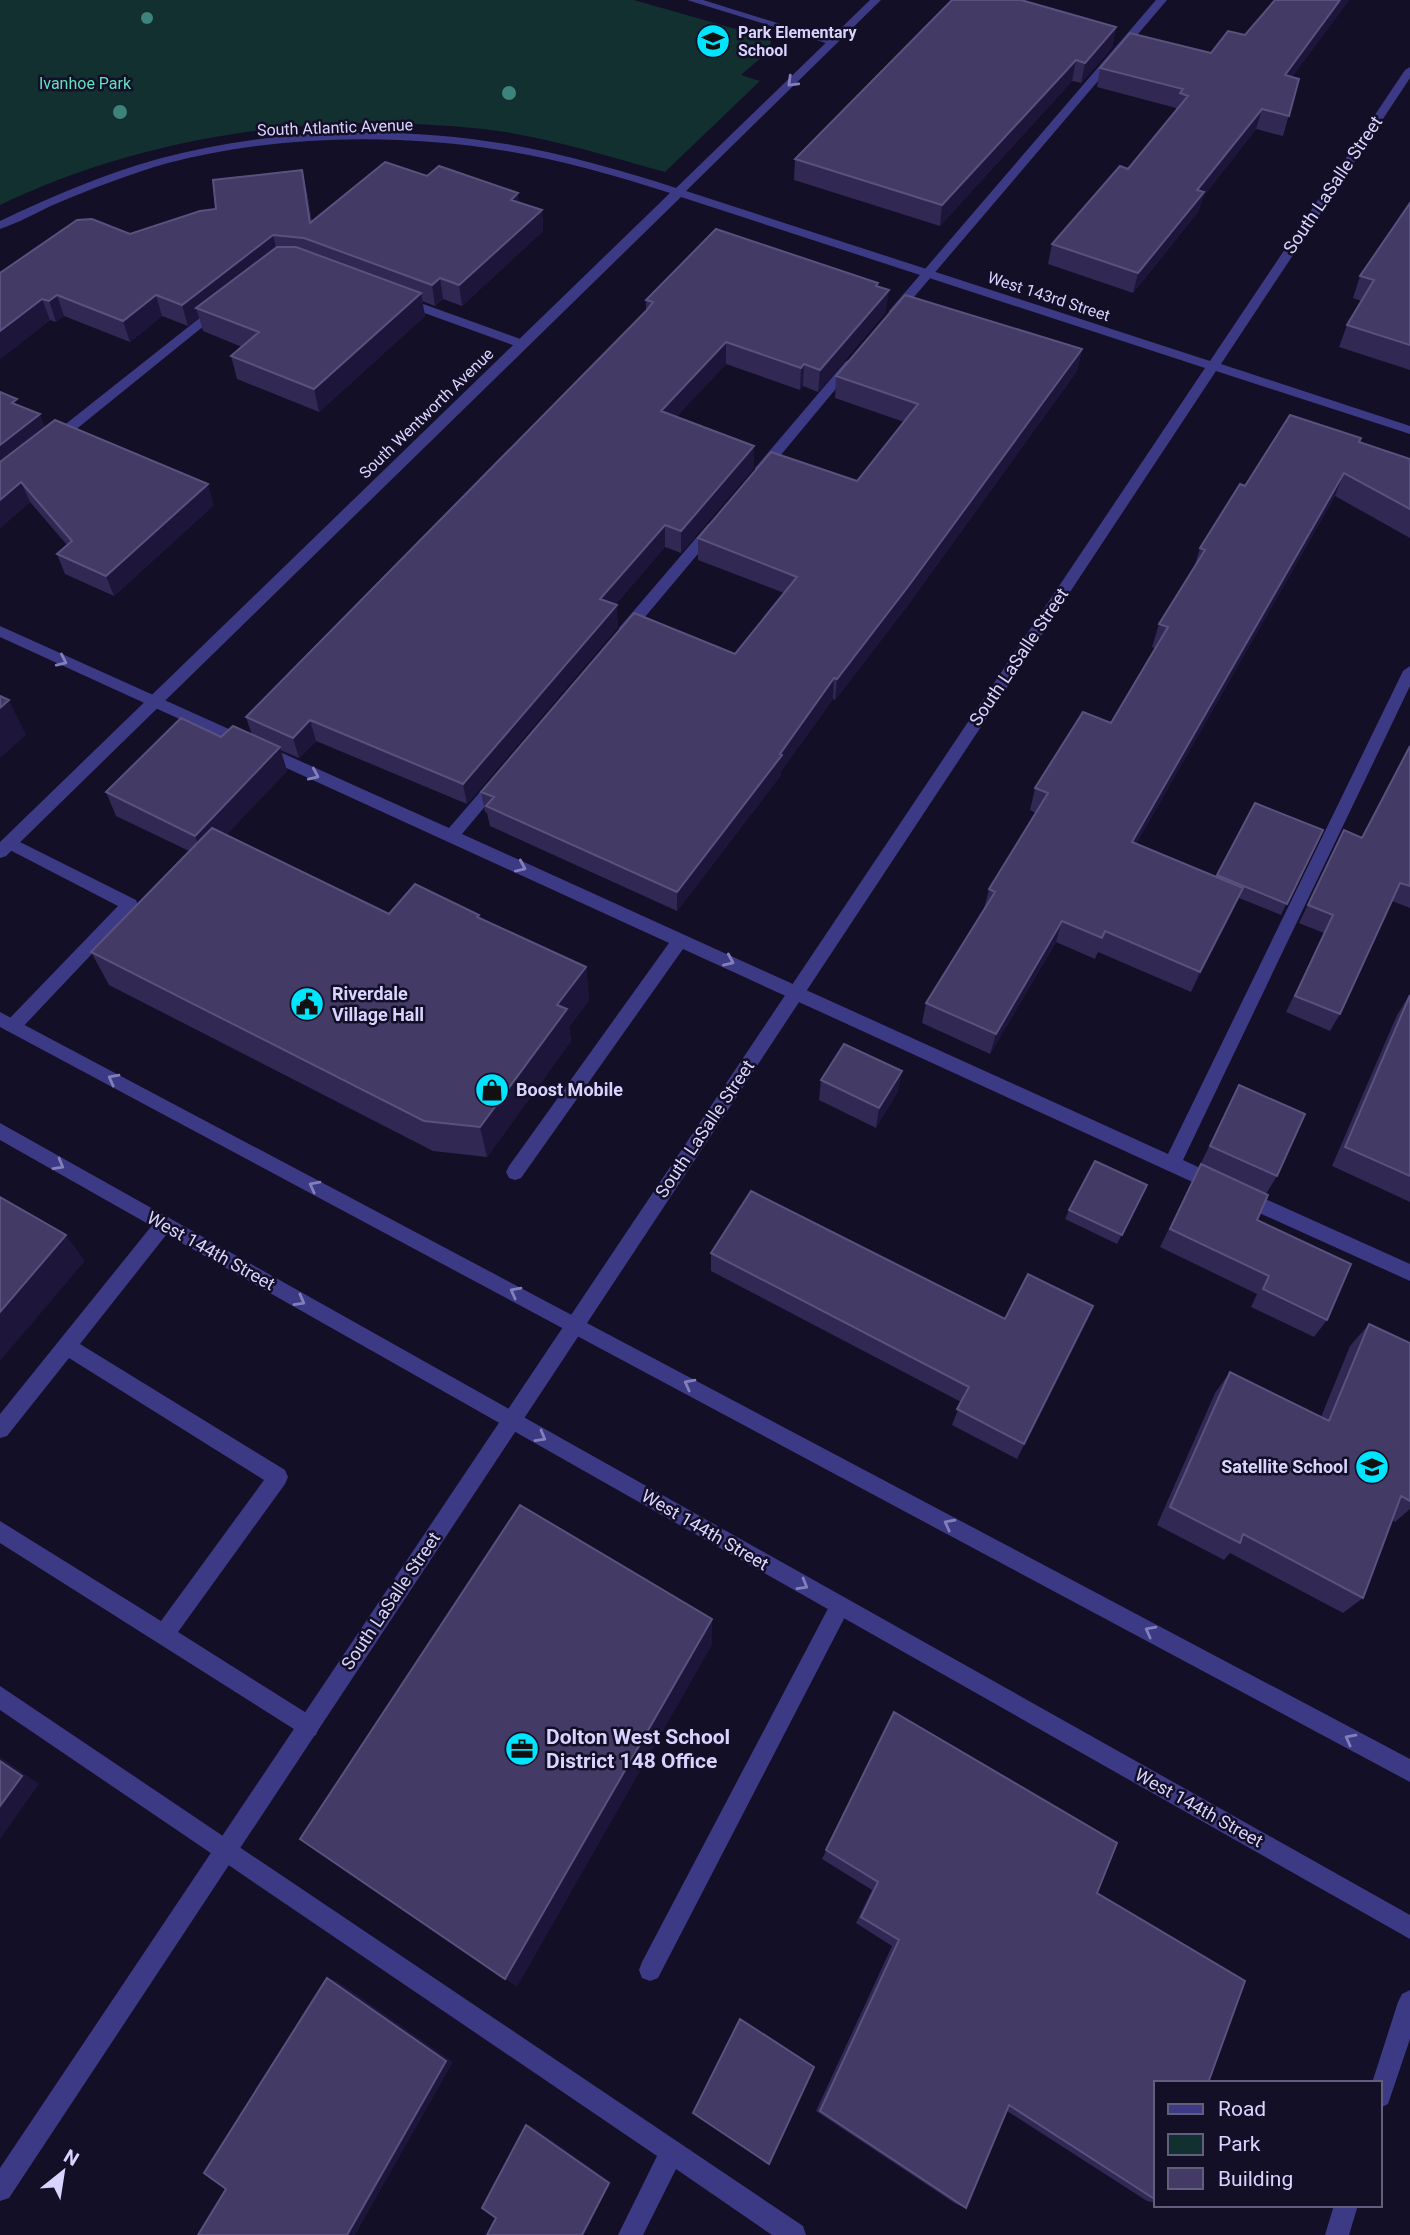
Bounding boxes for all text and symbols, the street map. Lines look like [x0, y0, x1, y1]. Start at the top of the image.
school or university icon: Park Elementary School [694, 22, 732, 60]
place label: Park Elementary School [738, 23, 857, 60]
one-way arrow [787, 73, 800, 86]
park label: Ivanhoe Park [39, 74, 132, 93]
street label: South LaSalle Street [1279, 112, 1386, 257]
street label: South Atlantic Avenue [257, 115, 413, 140]
street label: West 143rd Street [985, 268, 1112, 325]
street label: South Wentworth Avenue [355, 344, 497, 482]
street label: South LaSalle Street [965, 584, 1072, 729]
one-way arrow [55, 652, 67, 666]
one-way arrow [306, 767, 319, 781]
one-way arrow [514, 859, 526, 873]
one-way arrow [721, 953, 734, 967]
place label: Riverdale Village Hall [332, 983, 424, 1025]
public building icon: Riverdale Village Hall [288, 985, 326, 1023]
street label: South LaSalle Street [651, 1056, 758, 1201]
shop icon: Boost Mobile [473, 1071, 511, 1109]
one-way arrow [108, 1074, 120, 1087]
place label: Boost Mobile [516, 1079, 623, 1100]
one-way arrow [52, 1157, 65, 1170]
one-way arrow [309, 1180, 321, 1194]
street label: West 144th Street [144, 1207, 279, 1294]
one-way arrow [510, 1287, 522, 1300]
one-way arrow [293, 1293, 305, 1306]
one-way arrow [684, 1379, 696, 1393]
one-way arrow [534, 1429, 546, 1442]
school or university icon: Satellite School [1353, 1448, 1391, 1486]
place label: Satellite School [1221, 1456, 1348, 1477]
street label: West 144th Street [638, 1485, 773, 1574]
one-way arrow [944, 1518, 956, 1532]
street label: South LaSalle Street [337, 1528, 444, 1673]
one-way arrow [796, 1577, 808, 1590]
one-way arrow [1144, 1626, 1157, 1639]
place label: Dolton West School District 148 Office [546, 1725, 730, 1773]
office icon: Dolton West School District 148 Office [503, 1730, 541, 1768]
one-way arrow [1345, 1733, 1357, 1747]
street label: West 144th Street [1132, 1764, 1267, 1851]
legend [1154, 2081, 1382, 2207]
text: Road [1218, 2097, 1266, 2121]
text: Park [1218, 2132, 1261, 2156]
north arrow [28, 2137, 98, 2207]
text: N [60, 2144, 83, 2171]
text: Building [1218, 2167, 1293, 2191]

